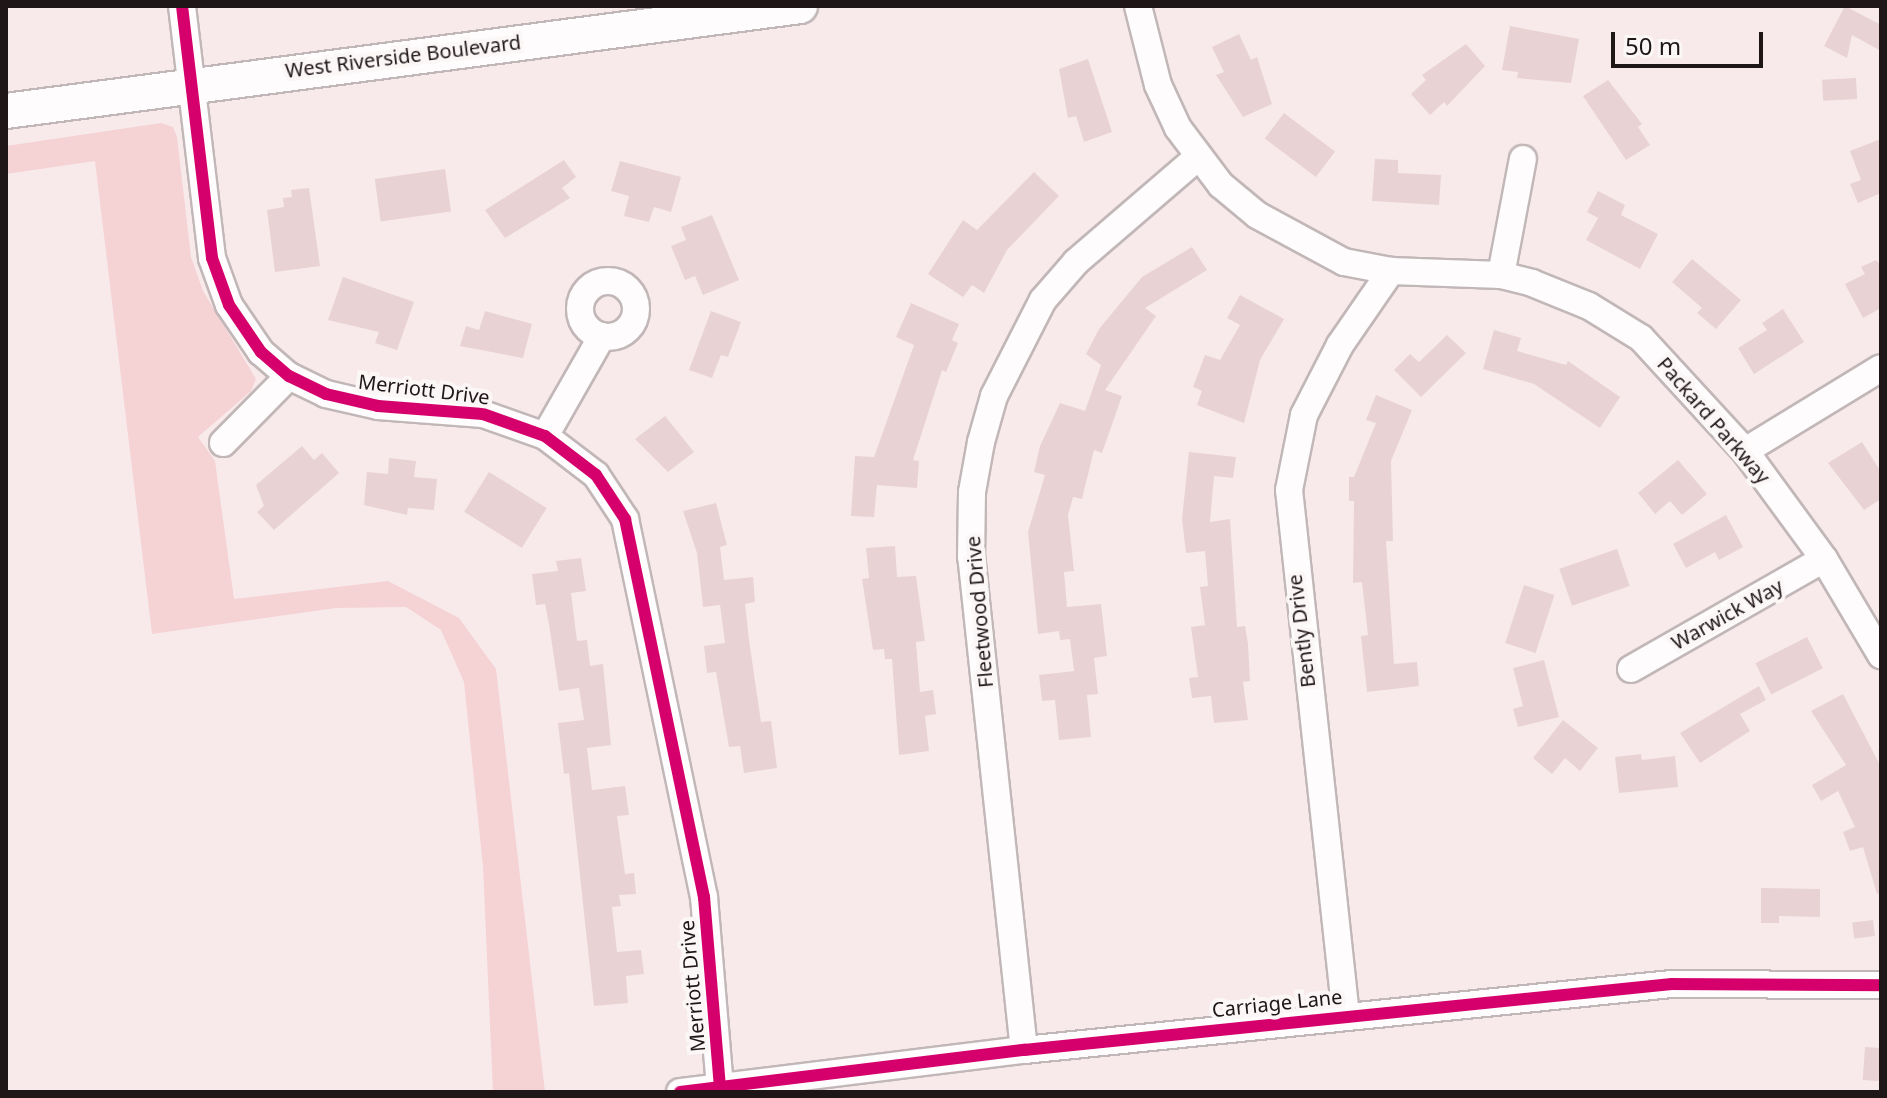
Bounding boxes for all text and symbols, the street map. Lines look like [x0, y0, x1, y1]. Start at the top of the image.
scale bar [1615, 16, 1767, 66]
text: 50 m [1625, 29, 1681, 62]
street label: West Riverside Boulevard [284, 30, 522, 82]
street label: Packard Parkway [1653, 352, 1775, 488]
street label: Merriott Drive [357, 369, 491, 409]
street label: Fleetwood Drive [960, 535, 998, 689]
street label: Bently Drive [1282, 573, 1320, 689]
street label: Warwick Way [1667, 574, 1787, 654]
street label: Merriott Drive [674, 919, 710, 1053]
street label: Carriage Lane [1211, 984, 1343, 1022]

